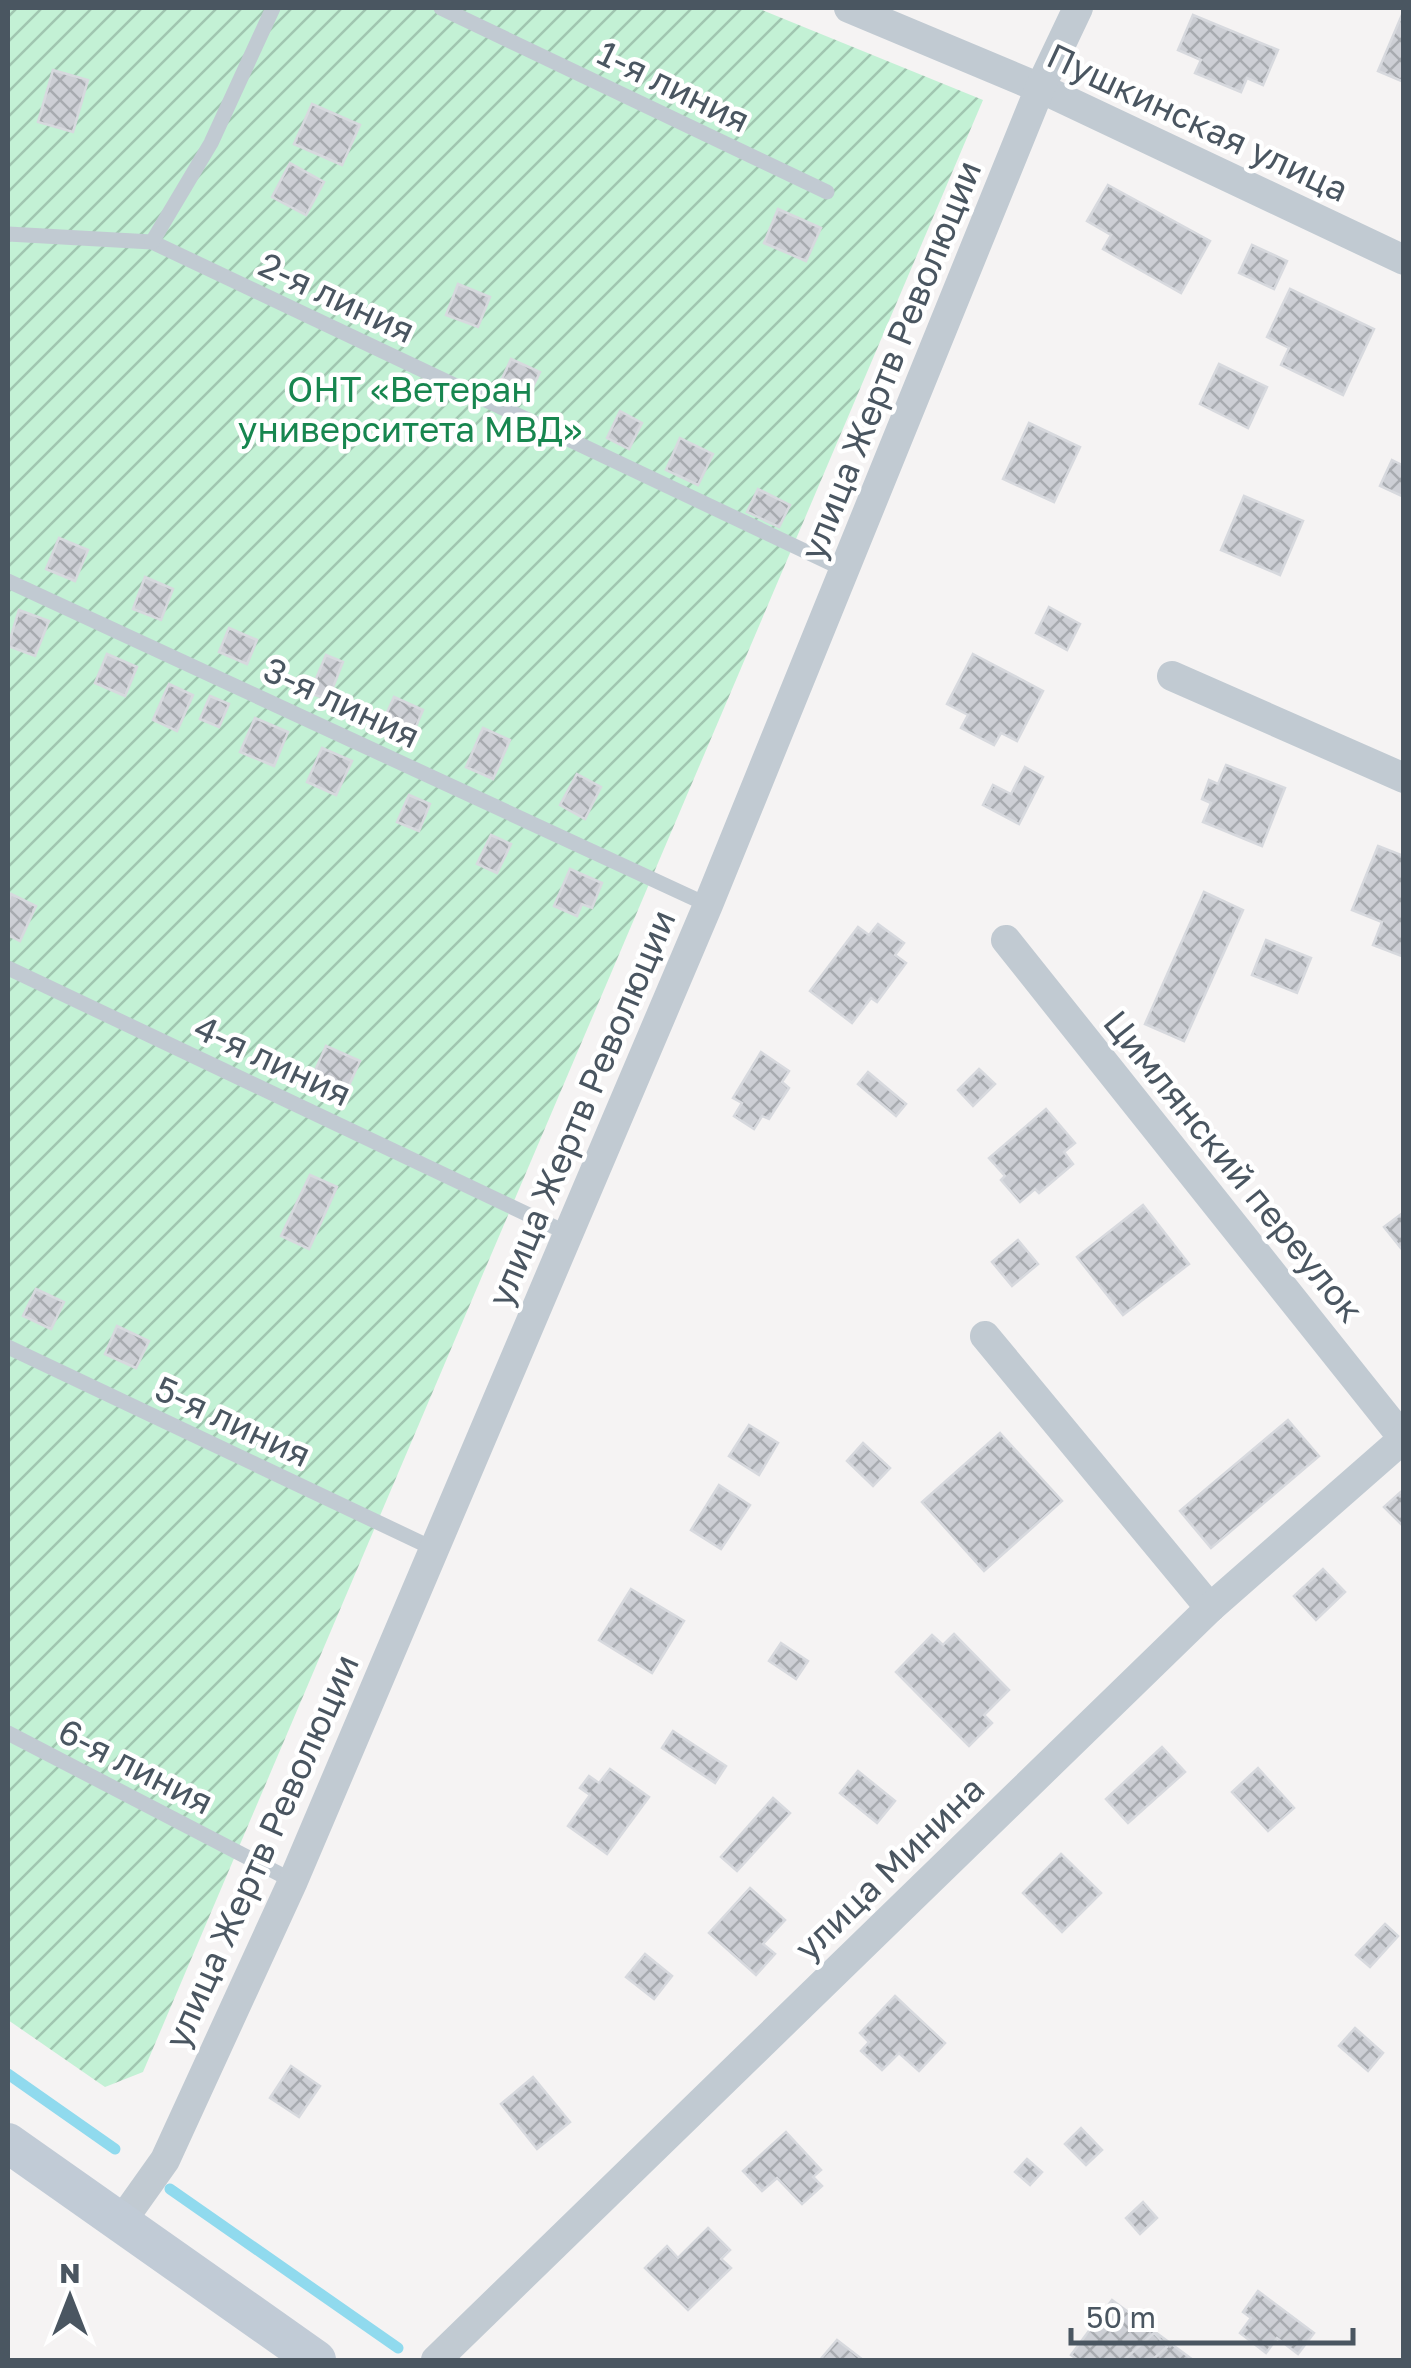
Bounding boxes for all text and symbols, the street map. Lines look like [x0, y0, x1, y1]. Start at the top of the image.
street label: 1-я линия [591, 31, 757, 141]
street label: Пушкинская улица [1041, 34, 1355, 210]
street label: улица Жертв Революции [791, 154, 989, 566]
street label: 2-я линия [253, 243, 421, 351]
park label: ОНТ «Ветеран университета МВД» [238, 368, 582, 450]
street label: 3-я линия [257, 648, 427, 756]
street label: улица Жертв Революции [478, 903, 684, 1313]
street label: Цимлянский переулок [1095, 1002, 1373, 1330]
street label: 4-я линия [188, 1006, 358, 1114]
street label: 5-я линия [149, 1367, 317, 1475]
street label: улица Жертв Революции [155, 1648, 367, 2054]
street label: 6-я линия [52, 1709, 220, 1823]
street label: улица Минина [786, 1767, 992, 1969]
north arrow [20, 2248, 120, 2348]
text: N [59, 2256, 81, 2289]
scale bar [1071, 2283, 1354, 2345]
text: 50 m [1086, 2299, 1156, 2335]

